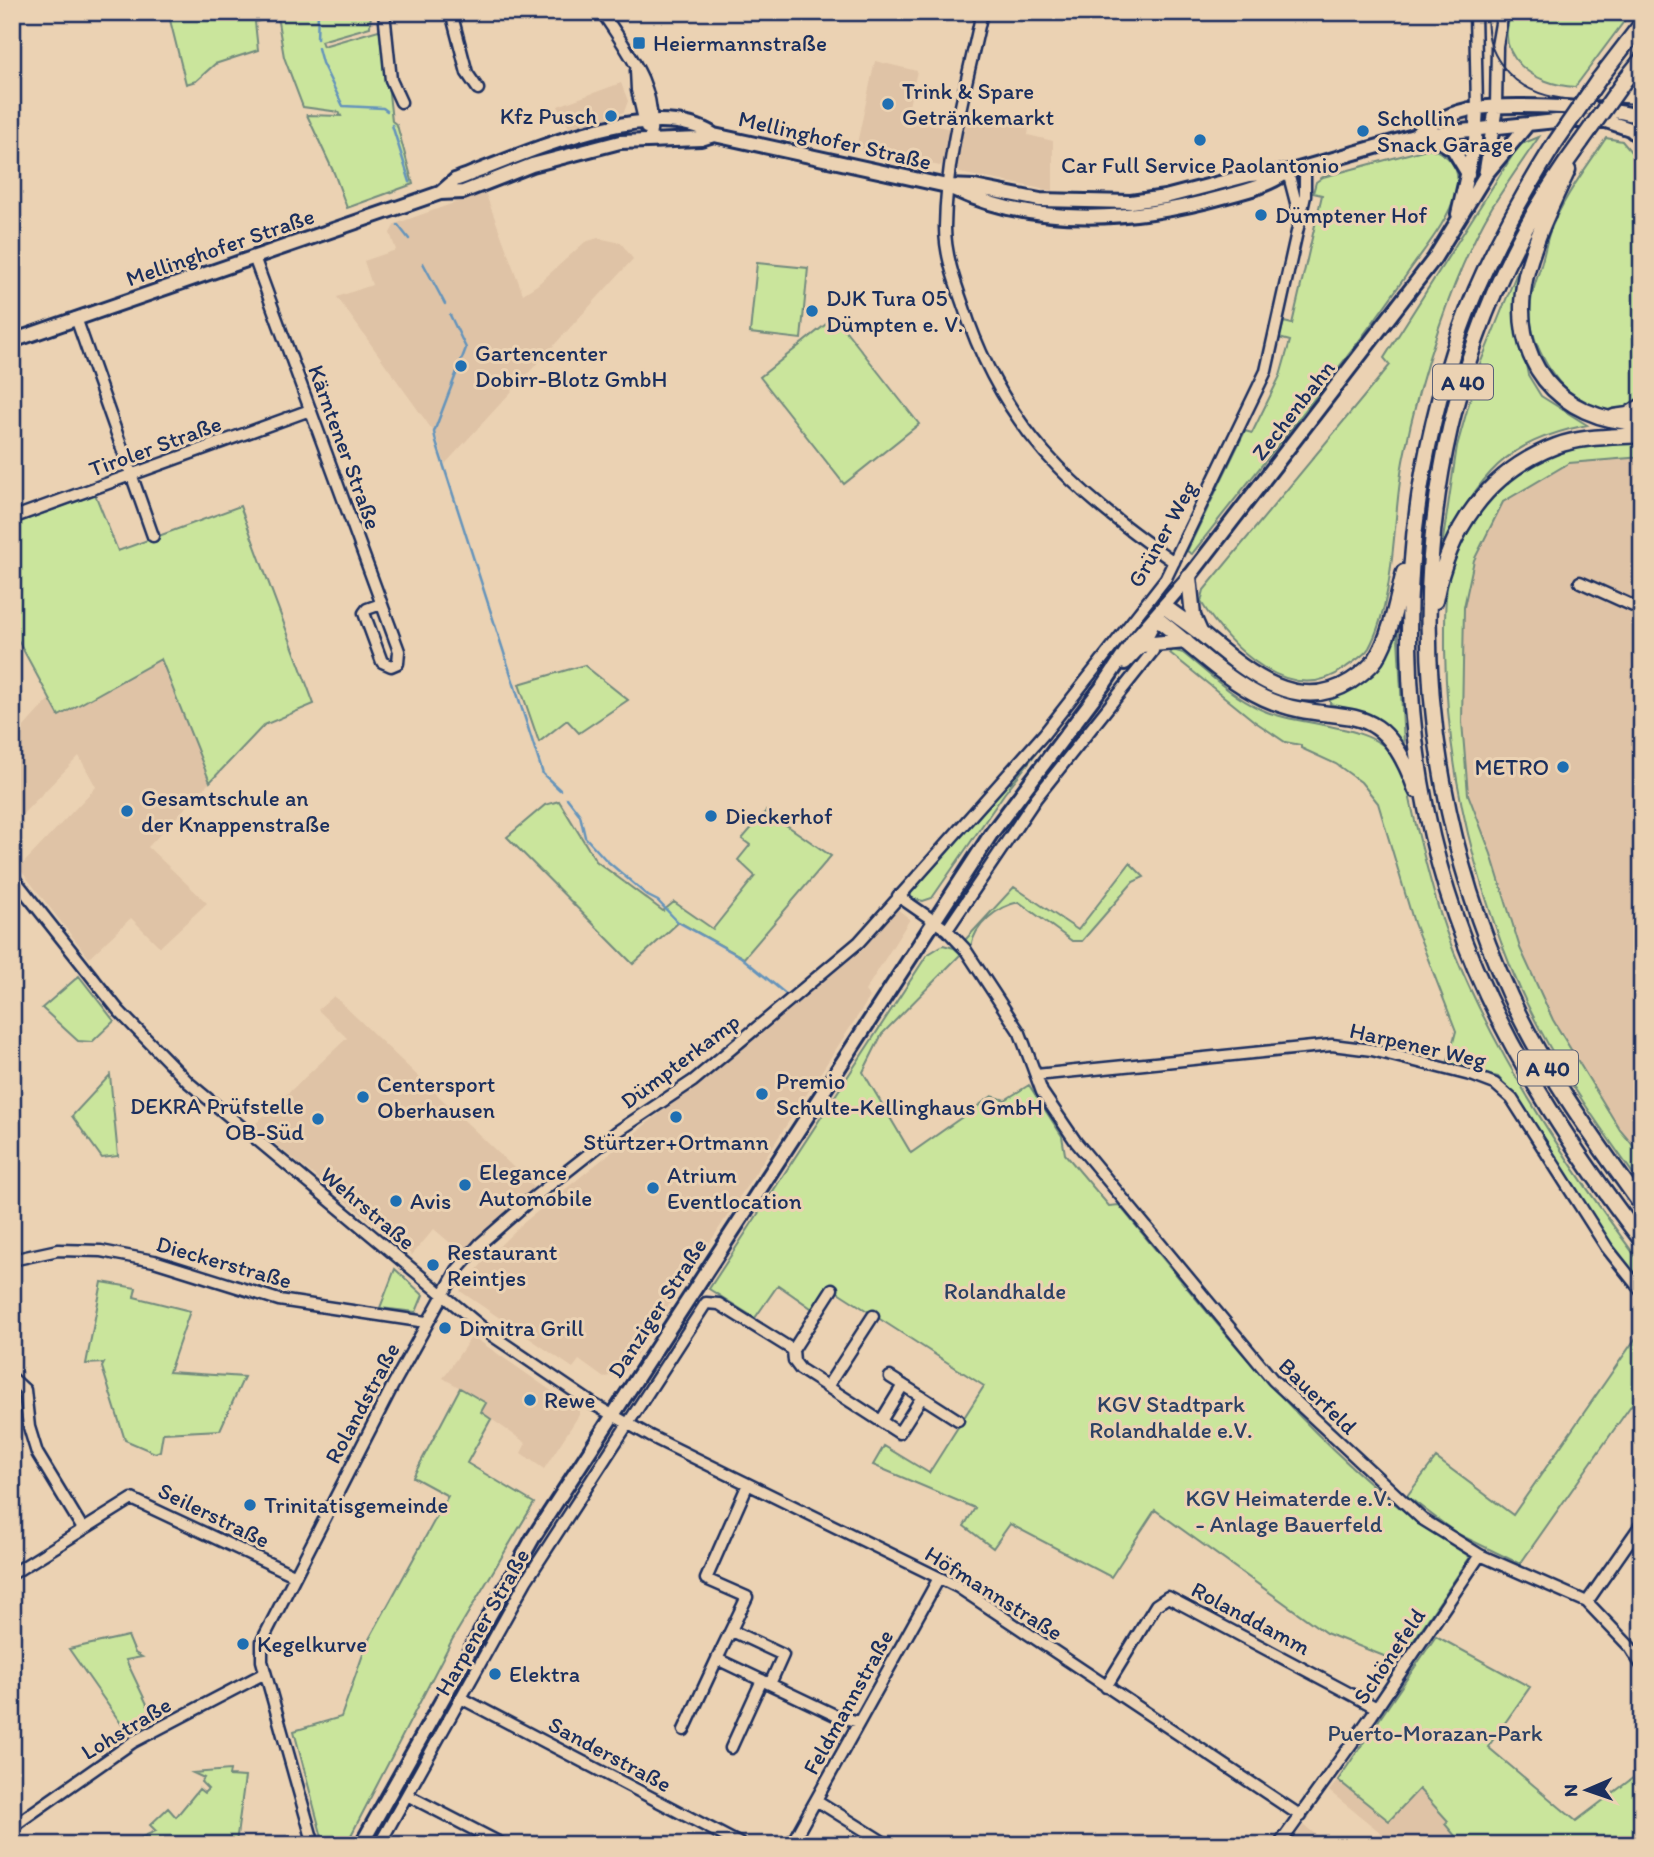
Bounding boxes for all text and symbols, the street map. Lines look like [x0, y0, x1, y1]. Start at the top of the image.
place label: Heiermannstraße [653, 29, 827, 57]
marker: Heiermannstraße [631, 35, 647, 51]
place label: Trink & Spare Getränkemarkt [902, 77, 1054, 131]
marker: Trink & Spare Getränkemarkt [880, 96, 896, 112]
place label: Kfz Pusch [500, 102, 597, 130]
street label: Mellinghofer Straße [736, 104, 934, 176]
place label: Schollin Snack Garage [1377, 104, 1513, 158]
marker: Kfz Pusch [603, 108, 619, 124]
marker: Schollin Snack Garage [1355, 123, 1371, 139]
marker: Car Full Service Paolantonio [1192, 132, 1208, 148]
place label: Car Full Service Paolantonio [1061, 151, 1339, 179]
place label: Dümptener Hof [1275, 201, 1428, 229]
street label: Mellinghofer Straße [122, 202, 318, 292]
marker: Dümptener Hof [1253, 207, 1269, 223]
place label: DJK Tura 05 Dümpten e. V. [826, 284, 963, 338]
marker: DJK Tura 05 Dümpten e. V. [804, 303, 820, 319]
place label: Gartencenter Dobirr-Blotz GmbH [475, 339, 667, 393]
street label: Zechenbahn [1245, 354, 1341, 466]
marker: Gartencenter Dobirr-Blotz GmbH [453, 358, 469, 374]
street label: Kärntener Straße [302, 361, 388, 533]
road number: A 40 [1433, 364, 1493, 400]
street label: Tiroler Straße [85, 409, 225, 483]
street label: Grüner Weg [1121, 476, 1203, 592]
place label: METRO [1475, 753, 1549, 781]
marker: METRO [1555, 759, 1571, 775]
place label: Gesamtschule an der Knappenstraße [141, 784, 330, 838]
place label: Dieckerhof [725, 802, 833, 830]
marker: Gesamtschule an der Knappenstraße [119, 803, 135, 819]
marker: Dieckerhof [703, 808, 719, 824]
street label: Dümpterkamp [615, 1007, 745, 1115]
street label: Harpener Weg [1347, 1016, 1489, 1074]
road number: A 40 [1518, 1050, 1578, 1086]
place label: Premio Schulte-Kellinghaus GmbH [776, 1067, 1043, 1121]
place label: Centersport Oberhausen [377, 1070, 495, 1124]
marker: Premio Schulte-Kellinghaus GmbH [754, 1086, 770, 1102]
marker: Centersport Oberhausen [355, 1089, 371, 1105]
place label: DEKRA Prüfstelle OB-Süd [130, 1092, 304, 1146]
marker: Stürtzer+Ortmann [668, 1109, 684, 1125]
marker: DEKRA Prüfstelle OB-Süd [310, 1111, 326, 1127]
place label: Stürtzer+Ortmann [583, 1128, 769, 1156]
place label: Elegance Automobile [479, 1158, 592, 1212]
street label: Wehrstraße [315, 1160, 421, 1256]
place label: Atrium Eventlocation [667, 1161, 802, 1215]
marker: Elegance Automobile [457, 1177, 473, 1193]
marker: Atrium Eventlocation [645, 1180, 661, 1196]
place label: Avis [410, 1187, 451, 1215]
marker: Avis [388, 1193, 404, 1209]
street label: Dieckerstraße [153, 1229, 295, 1295]
street label: Danziger Straße [601, 1233, 713, 1383]
place label: Restaurant Reintjes [447, 1238, 558, 1292]
marker: Restaurant Reintjes [425, 1257, 441, 1273]
park label: Rolandhalde [944, 1277, 1066, 1305]
place label: Dimitra Grill [459, 1314, 585, 1342]
marker: Dimitra Grill [437, 1320, 453, 1336]
street label: Rolandstraße [318, 1338, 406, 1468]
street label: Bauerfeld [1273, 1352, 1363, 1440]
place label: Rewe [544, 1386, 595, 1414]
park label: KGV Stadtpark Rolandhalde e.V. [1089, 1390, 1253, 1444]
marker: Rewe [522, 1392, 538, 1408]
street label: Seilerstraße [154, 1476, 274, 1554]
park label: KGV Heimaterde e.V. - Anlage Bauerfeld [1186, 1484, 1392, 1538]
place label: Trinitatisgemeinde [264, 1491, 449, 1519]
marker: Trinitatisgemeinde [242, 1497, 258, 1513]
street label: Höfmannstraße [920, 1539, 1068, 1647]
street label: Harpener Straße [429, 1543, 535, 1701]
street label: Rolanddamm [1187, 1575, 1315, 1661]
street label: Schönefeld [1347, 1602, 1432, 1709]
street label: Feldmannstraße [797, 1625, 899, 1779]
place label: Kegelkurve [257, 1630, 367, 1658]
marker: Kegelkurve [235, 1636, 251, 1652]
place label: Elektra [509, 1660, 580, 1688]
marker: Elektra [487, 1666, 503, 1682]
street label: Lohstraße [76, 1690, 176, 1766]
street label: Sanderstraße [544, 1710, 676, 1798]
park label: Puerto-Morazan-Park [1327, 1719, 1543, 1747]
north arrow [1552, 1756, 1622, 1826]
text: N [1559, 1784, 1582, 1797]

